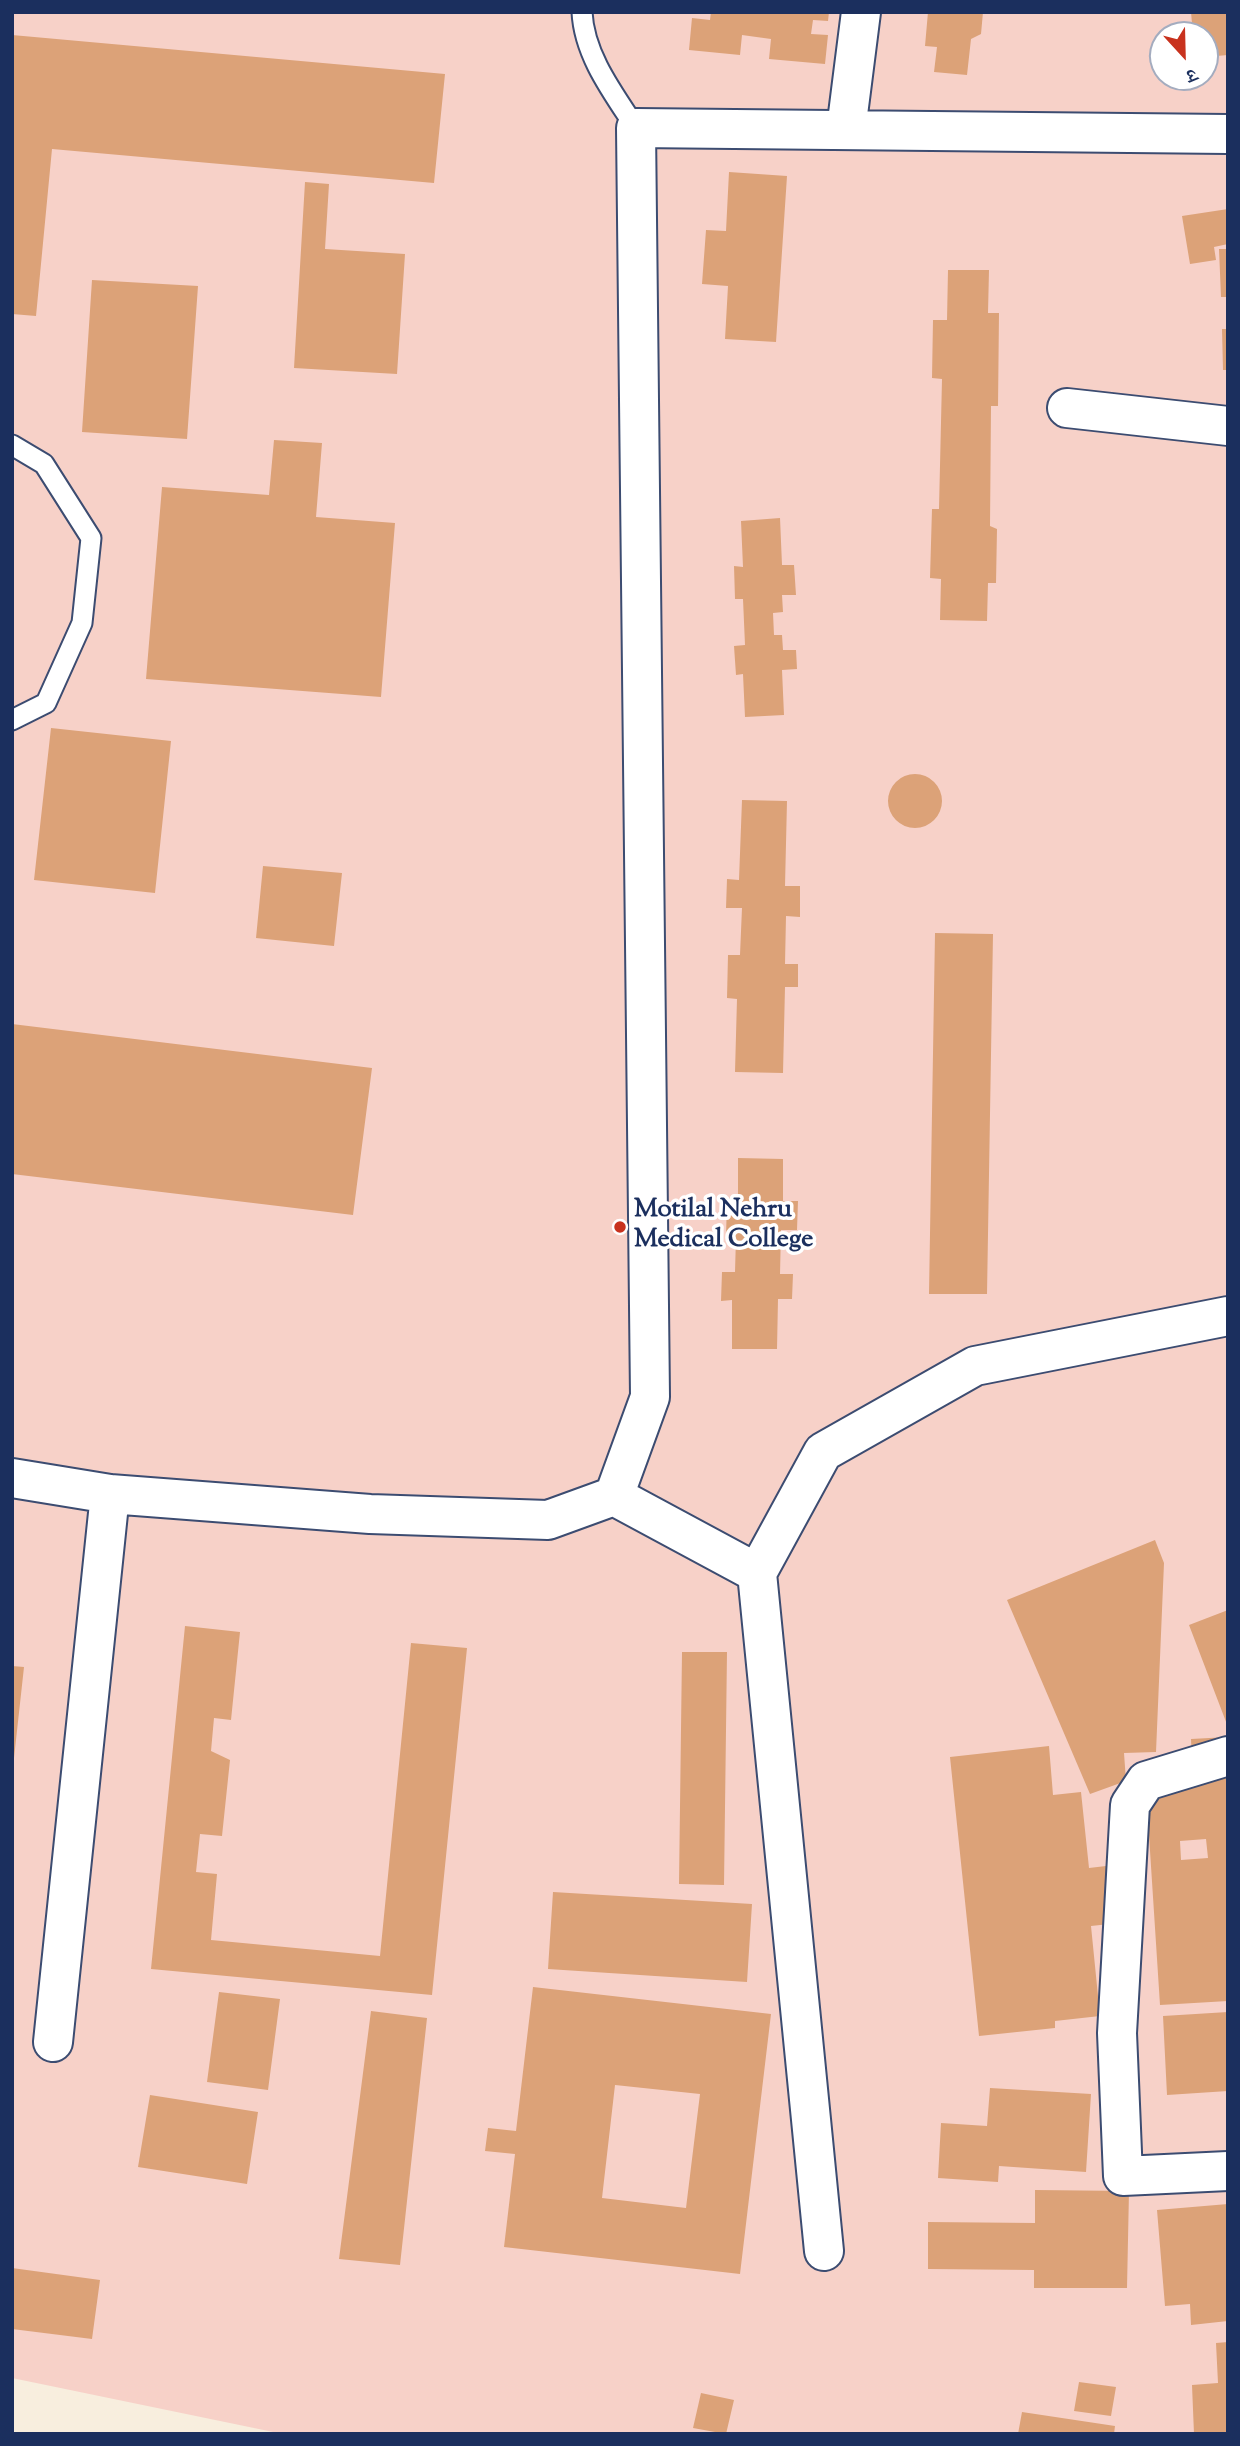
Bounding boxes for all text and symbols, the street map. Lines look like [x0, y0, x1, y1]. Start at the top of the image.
north arrow [1149, 21, 1219, 91]
text: उ [1182, 60, 1201, 88]
place label: Motilal Nehru Medical College [634, 1196, 813, 1258]
marker: Motilal Nehru Medical College [612, 1219, 628, 1235]

